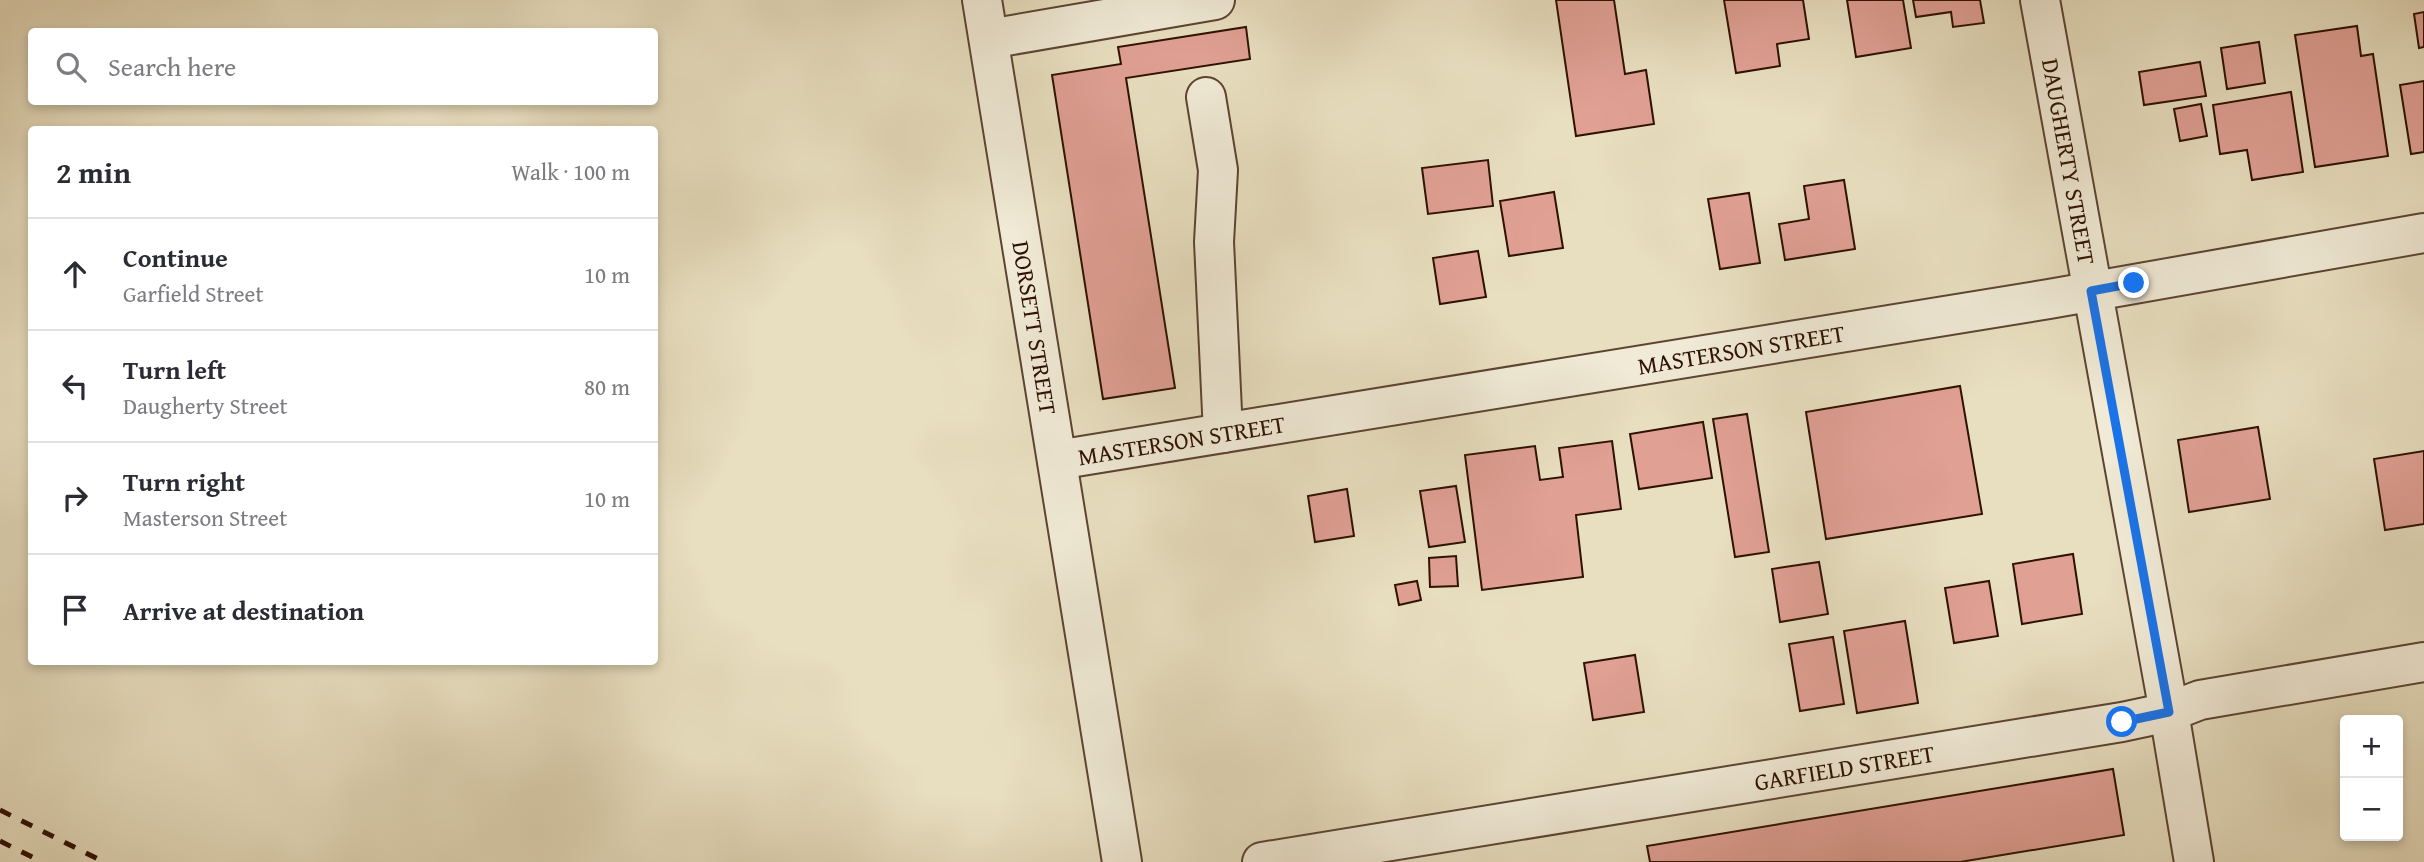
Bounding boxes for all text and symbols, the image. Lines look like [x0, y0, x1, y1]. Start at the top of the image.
search box [28, 28, 658, 105]
text: Search here [108, 47, 236, 86]
icon: search [52, 48, 90, 86]
street label: DAUGHERTY STREET [2033, 56, 2105, 267]
text: 2 min [56, 150, 131, 194]
text: Walk · 100 m [511, 155, 630, 188]
text: Continue [123, 238, 228, 277]
street label: DORSETT STREET [1004, 238, 1067, 417]
icon: ahead [56, 255, 94, 293]
text: 10 m [584, 258, 630, 291]
route end [2118, 267, 2149, 298]
text: Garfield Street [123, 277, 264, 310]
street label: MASTERSON STREET [1635, 315, 1847, 383]
text: Turn left [123, 350, 226, 389]
icon: left [56, 367, 94, 405]
text: 80 m [584, 370, 630, 403]
text: Daugherty Street [123, 389, 288, 422]
street label: MASTERSON STREET [1075, 406, 1288, 474]
text: Turn right [123, 462, 245, 501]
icon: right [56, 479, 94, 517]
text: 10 m [584, 482, 630, 515]
text: Masterson Street [123, 501, 287, 534]
icon: arrive [56, 591, 94, 629]
text: Arrive at destination [123, 591, 364, 630]
route start [2106, 706, 2137, 737]
map controls [2340, 715, 2403, 841]
button: + [2340, 715, 2403, 778]
street label: GARFIELD STREET [1752, 735, 1937, 799]
button: − [2340, 778, 2403, 841]

